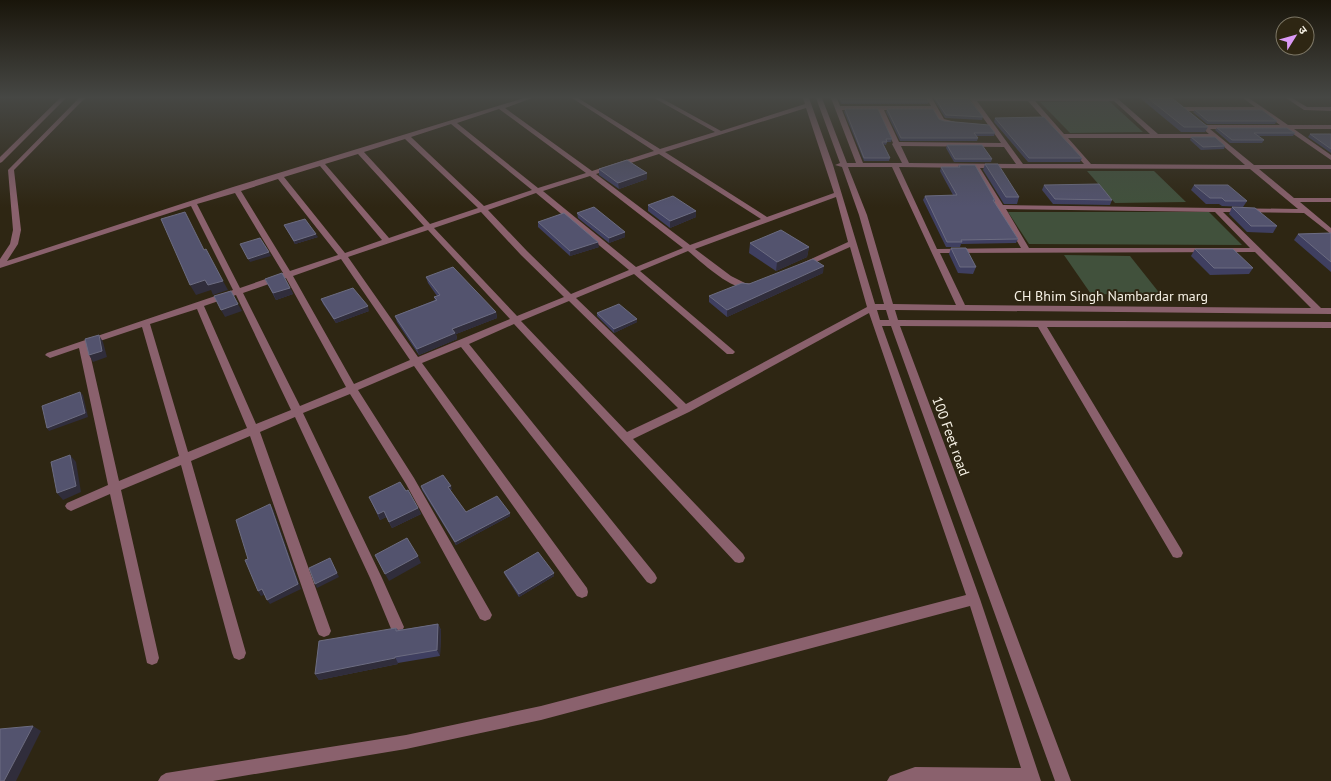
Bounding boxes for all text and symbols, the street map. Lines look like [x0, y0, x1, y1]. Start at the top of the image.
north arrow [1275, 16, 1315, 56]
text: उ [1295, 23, 1311, 37]
street label: CH Bhim Singh Nambardar marg [1014, 287, 1208, 305]
street label: 100 Feet road [928, 394, 974, 478]

